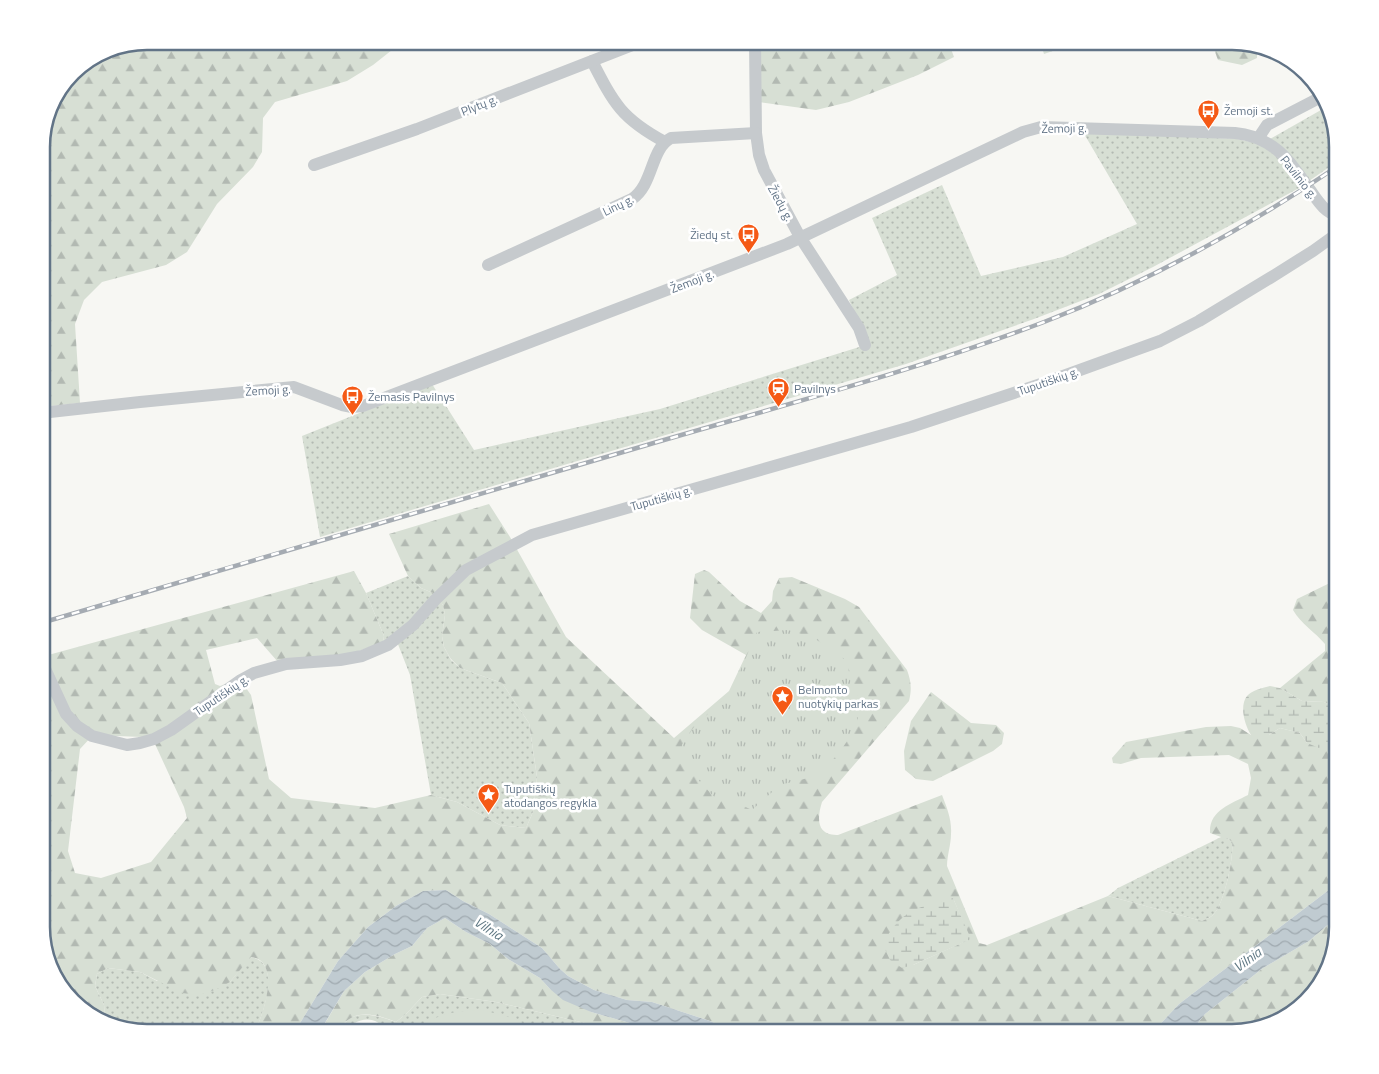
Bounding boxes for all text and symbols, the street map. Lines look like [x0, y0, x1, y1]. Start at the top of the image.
street label: Plytų g. [458, 89, 500, 121]
bus stop icon: Žemoji st. [1196, 98, 1220, 129]
place label: Žemoji st. [1224, 101, 1273, 120]
street label: Žemoji g. [1041, 118, 1087, 138]
street label: Pavilnio g. [1276, 151, 1322, 203]
street label: Žiedų g. [763, 181, 799, 225]
street label: Linų g. [599, 189, 637, 221]
bus stop icon: Žiedų st. [737, 222, 761, 253]
place label: Žiedų st. [690, 225, 733, 244]
street label: Žemoji g. [667, 264, 717, 298]
street label: Tuputiškių g. [1015, 362, 1081, 400]
station icon: Pavilnys [766, 376, 790, 407]
street label: Žemoji g. [245, 379, 291, 401]
place label: Pavilnys [794, 379, 836, 398]
bus stop icon: Žemasis Pavilnys [340, 384, 364, 415]
place label: Žemasis Pavilnys [368, 387, 455, 406]
street label: Tuputiškių g. [628, 480, 694, 516]
street label: Tuputiškių g. [190, 670, 252, 720]
place label: Belmonto nuotykių parkas [798, 680, 879, 713]
place icon: Belmonto nuotykių parkas [770, 684, 794, 715]
place label: Tuputiškių atodangos regykla [504, 779, 597, 812]
place icon: Tuputiškių atodangos regykla [476, 783, 500, 814]
water label: Vilnia [471, 911, 508, 946]
water label: Vilnia [1229, 941, 1266, 976]

